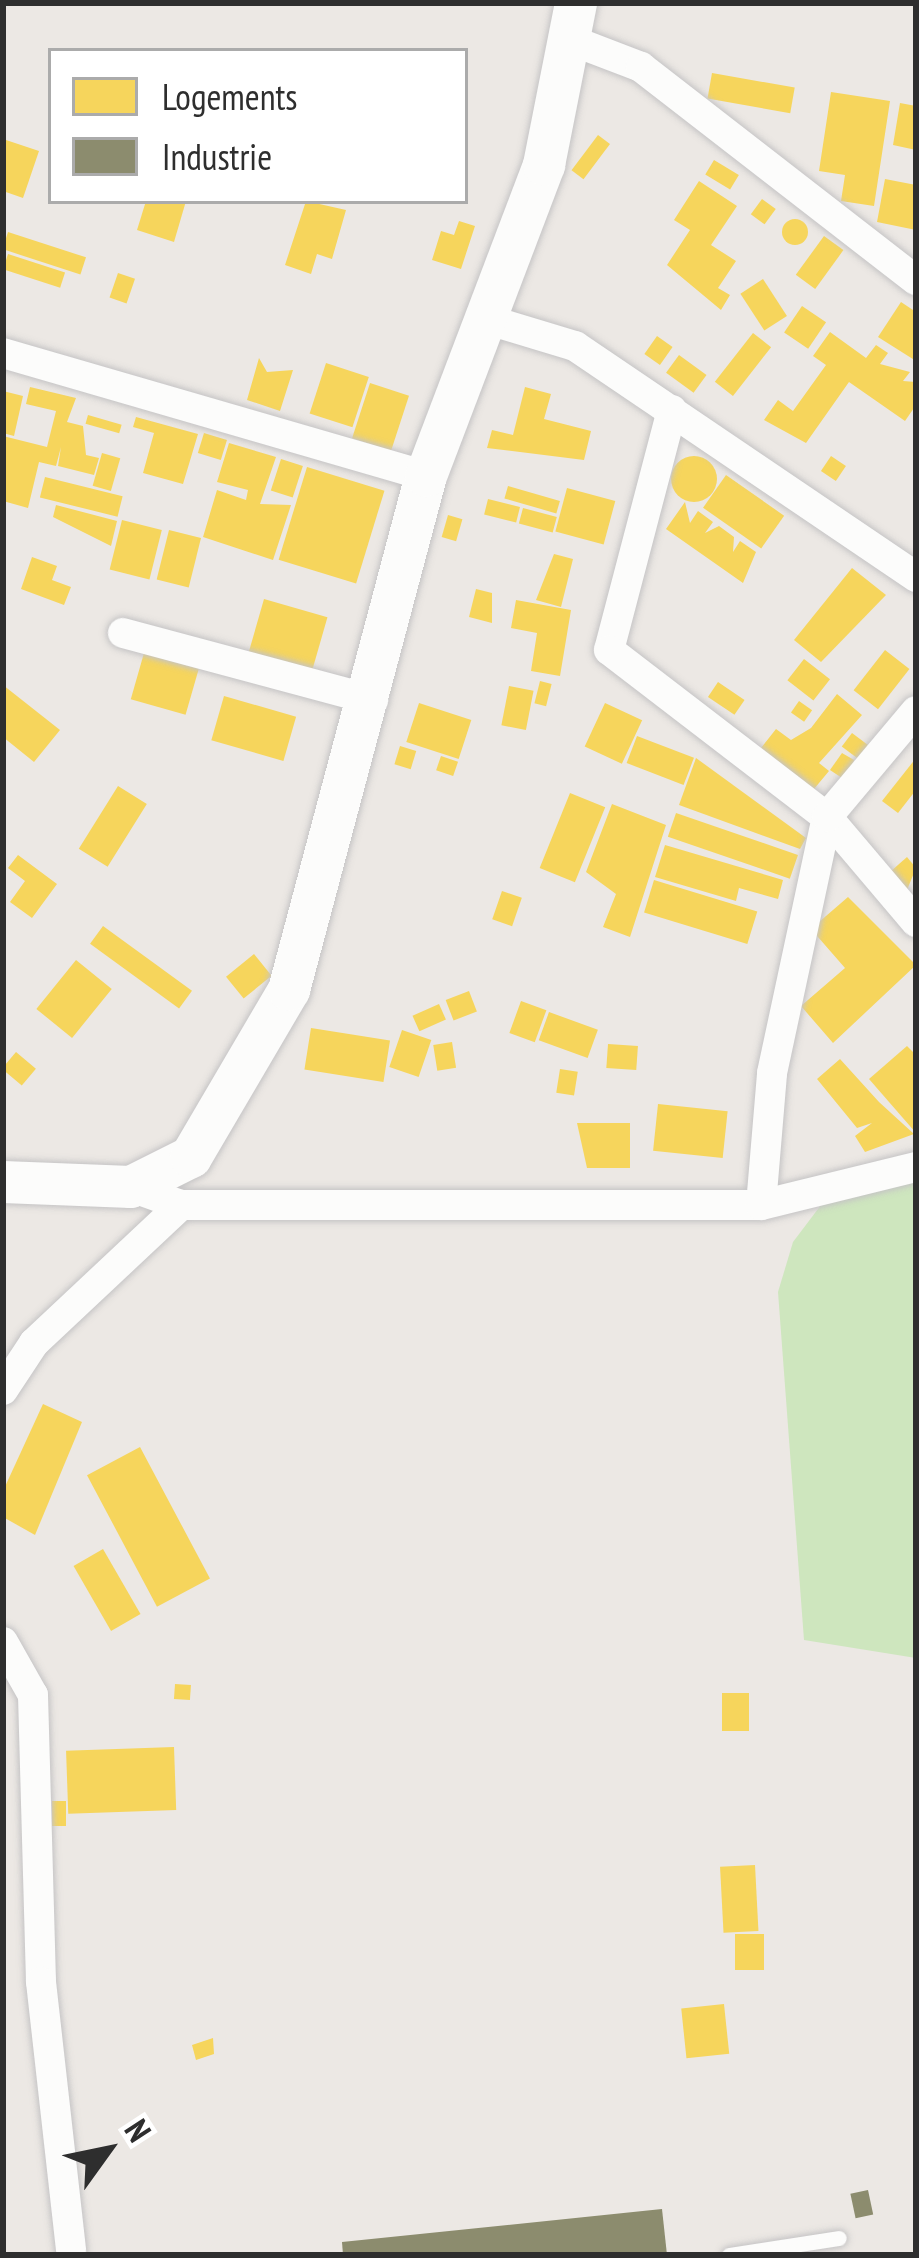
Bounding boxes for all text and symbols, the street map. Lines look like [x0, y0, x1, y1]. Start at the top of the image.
legend [48, 48, 468, 204]
text: Logements [162, 73, 298, 120]
text: Industrie [162, 133, 272, 180]
north arrow [48, 2090, 168, 2210]
text: N [116, 2111, 161, 2149]

